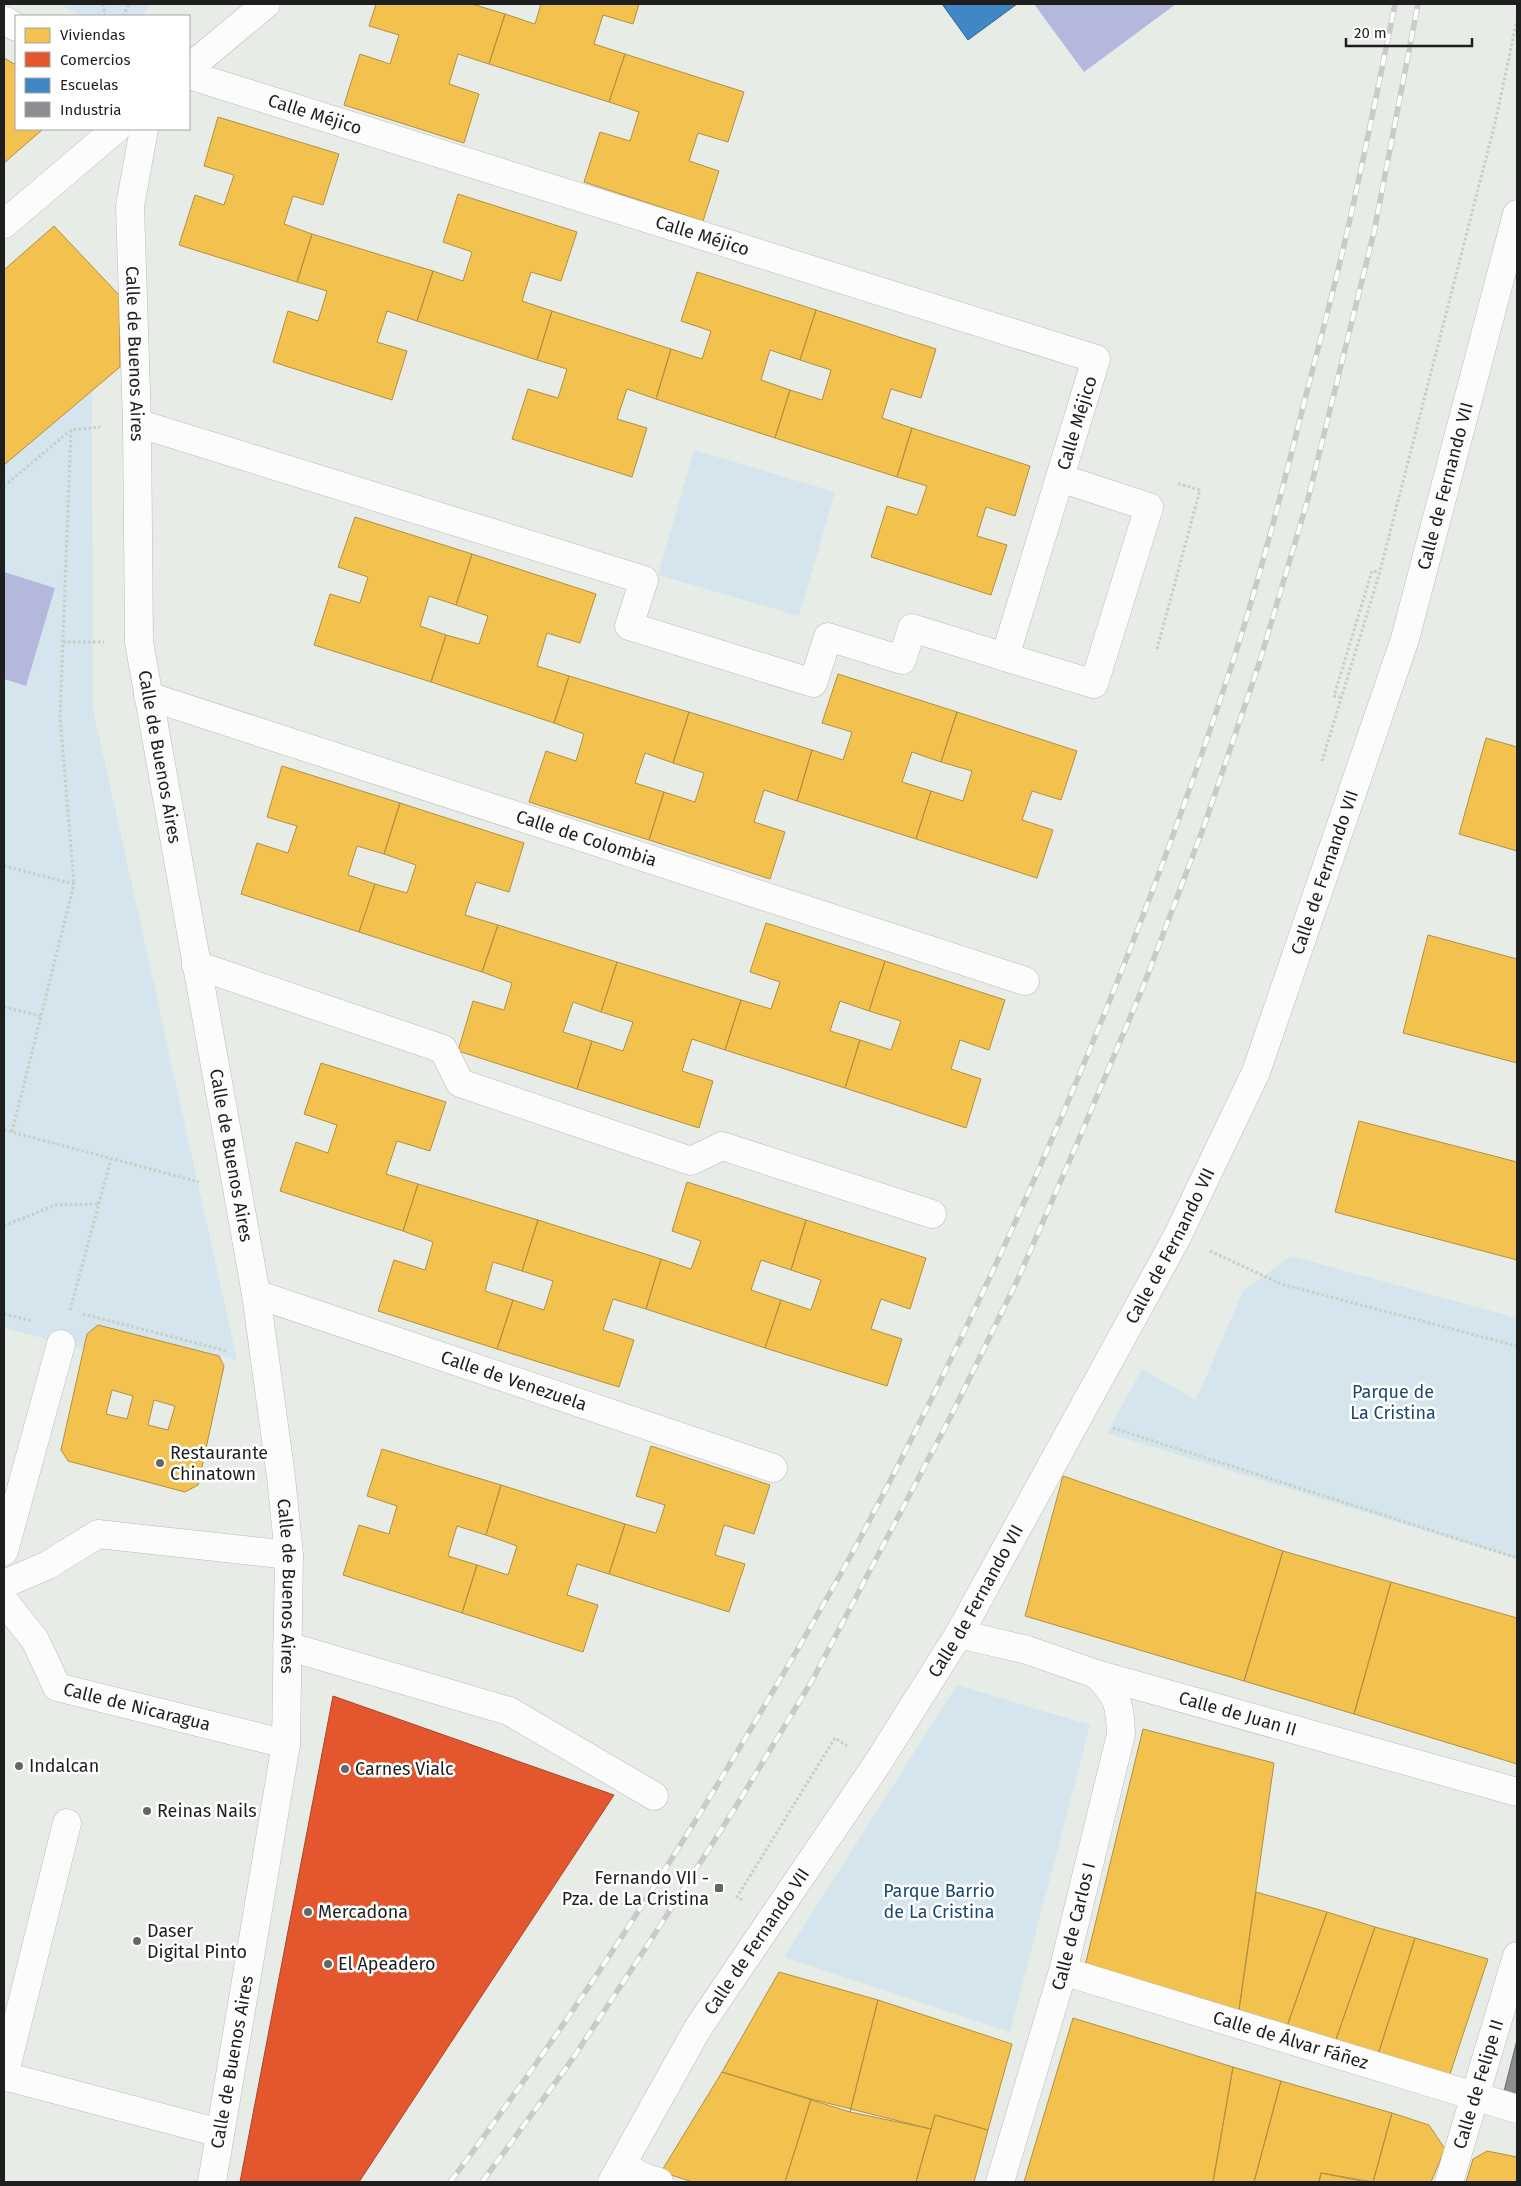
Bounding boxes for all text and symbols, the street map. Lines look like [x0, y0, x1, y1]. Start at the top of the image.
legend [15, 15, 190, 130]
scale bar [1346, 15, 1472, 47]
text: 20 m [1354, 24, 1387, 42]
text: Viviendas [60, 26, 125, 44]
text: Comercios [60, 51, 130, 69]
text: Escuelas [60, 76, 118, 94]
street label: Calle Méjico [265, 89, 365, 139]
text: Industria [60, 101, 122, 119]
street label: Calle Méjico [653, 211, 752, 261]
street label: Calle de Buenos Aires [121, 266, 148, 441]
street label: Calle Méjico [1052, 373, 1102, 473]
street label: Calle de Fernando VII [1413, 400, 1478, 572]
street label: Calle de Buenos Aires [133, 668, 186, 845]
street label: Calle de Fernando VII [1286, 787, 1363, 958]
street label: Calle de Colombia [513, 805, 660, 872]
street label: Calle de Buenos Aires [205, 1067, 257, 1244]
street label: Calle de Fernando VII [1121, 1164, 1219, 1328]
street label: Calle de Venezuela [438, 1346, 590, 1416]
park label: Parque de La Cristina [1350, 1381, 1436, 1424]
place label: Restaurante Chinatown [170, 1442, 268, 1485]
marker: Restaurante Chinatown [154, 1457, 166, 1469]
street label: Calle de Buenos Aires [272, 1498, 300, 1674]
street label: Calle de Fernando VII [923, 1521, 1028, 1682]
street label: Calle de Nicaragua [61, 1678, 213, 1736]
street label: Calle de Juan II [1176, 1687, 1299, 1741]
place label: Indalcan [29, 1755, 99, 1777]
place label: Carnes Vialc [355, 1758, 454, 1780]
marker: Indalcan [13, 1760, 25, 1772]
marker: Carnes Vialc [339, 1763, 351, 1775]
place label: Reinas Nails [157, 1800, 257, 1822]
marker: Reinas Nails [141, 1805, 153, 1817]
street label: Calle de Carlos I [1047, 1860, 1100, 1993]
street label: Calle de Fernando VII [699, 1864, 814, 2019]
place label: Fernando VII - Pza. de La Cristina [562, 1867, 709, 1910]
park label: Parque Barrio de La Cristina [883, 1880, 995, 1923]
marker: Fernando VII - Pza. de La Cristina [713, 1882, 725, 1894]
place label: Mercadona [318, 1901, 408, 1923]
marker: Mercadona [302, 1906, 314, 1918]
place label: Daser Digital Pinto [147, 1920, 247, 1963]
marker: Daser Digital Pinto [131, 1935, 143, 1947]
place label: El Apeadero [338, 1953, 435, 1975]
marker: El Apeadero [322, 1958, 334, 1970]
street label: Calle de Buenos Aires [206, 1974, 258, 2150]
street label: Calle de Álvar Fáñez [1210, 2006, 1371, 2074]
street label: Calle de Felipe II [1449, 2017, 1508, 2152]

